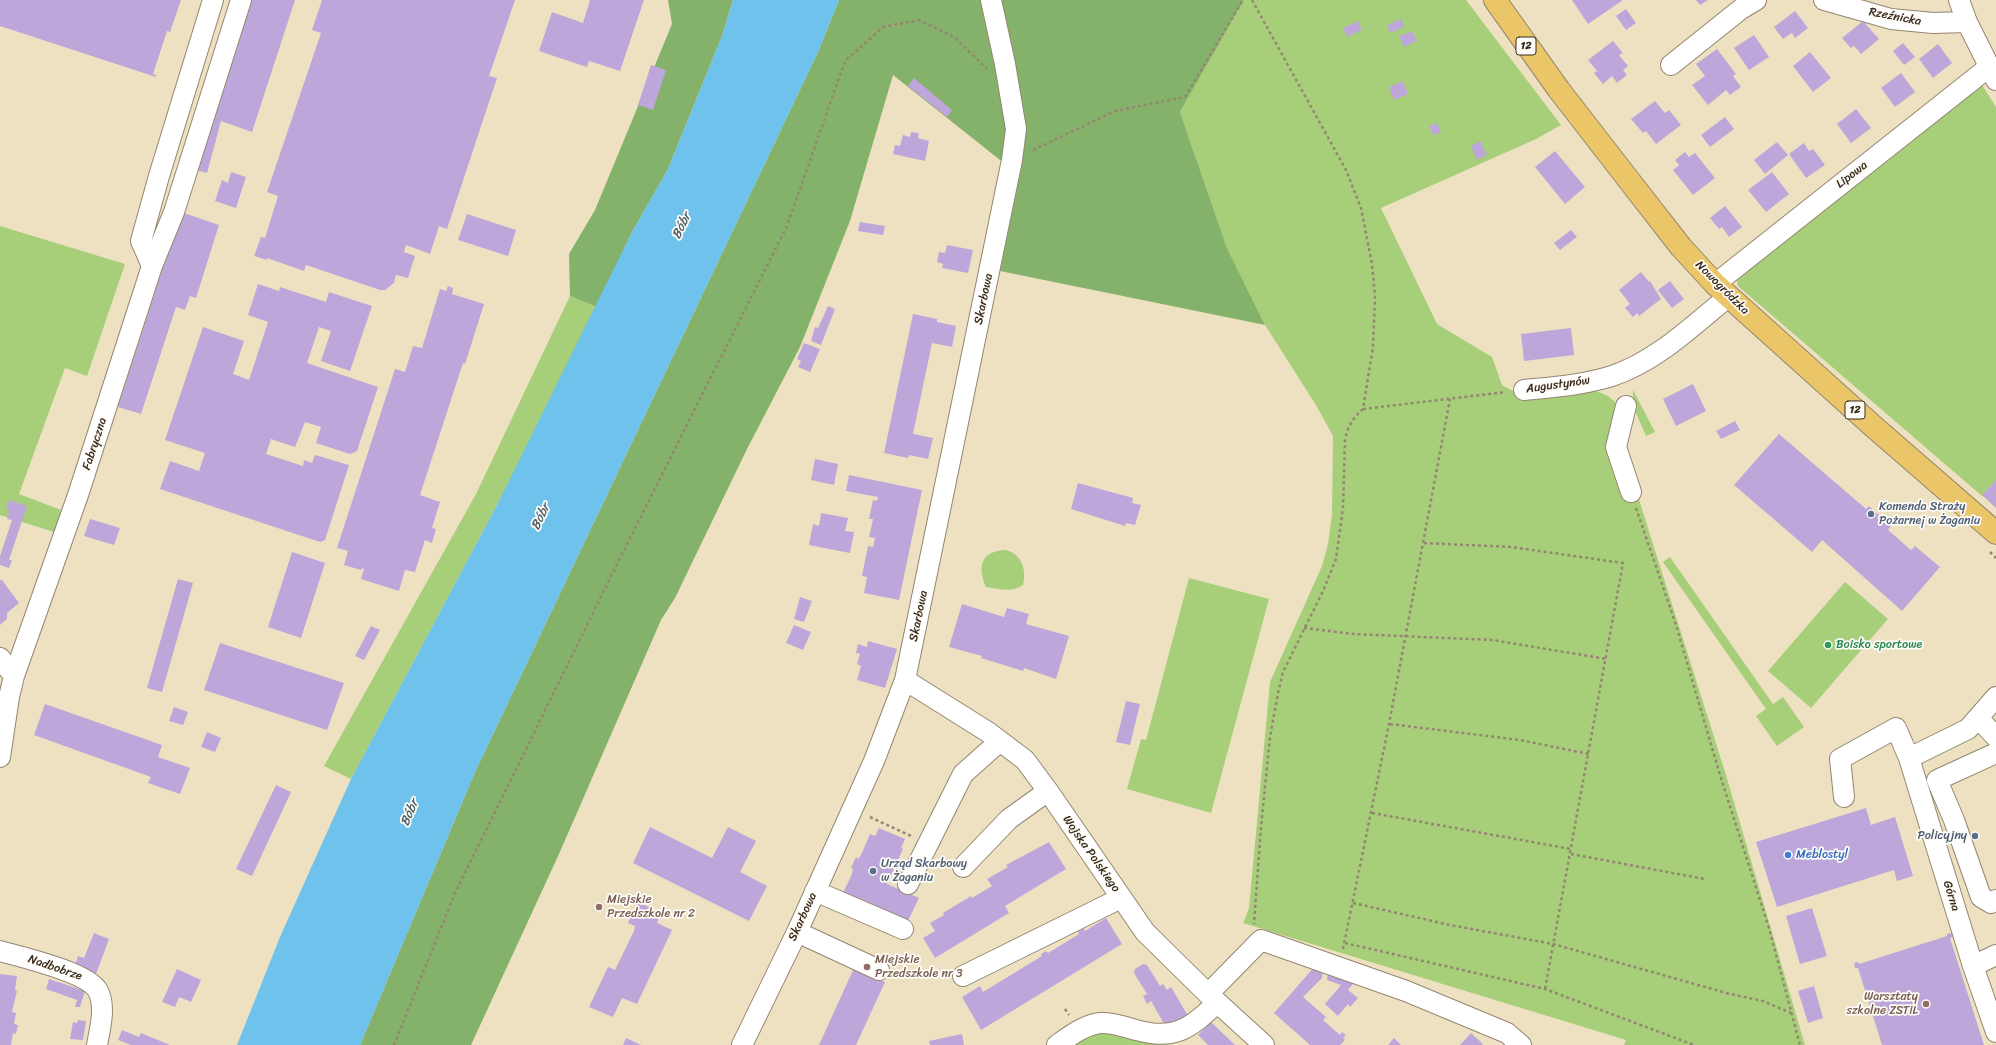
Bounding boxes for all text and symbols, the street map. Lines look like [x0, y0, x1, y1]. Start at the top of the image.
street label: Rzeźnicka [1868, 5, 1922, 29]
road number: 12 [1516, 37, 1536, 55]
street label: Lipowa [1834, 158, 1870, 192]
water label: Bóbr [669, 210, 695, 242]
street label: Nowogródzka [1692, 258, 1752, 318]
street label: Skarbowa [972, 272, 996, 326]
street label: Augustynów [1525, 373, 1591, 397]
road number: 12 [1845, 401, 1865, 419]
street label: Fabryczna [80, 416, 110, 472]
place label: Komenda Straży Pożarnej w Żaganiu [1879, 500, 1980, 528]
water label: Bóbr [528, 501, 554, 533]
marker: Komenda Straży Pożarnej w Żaganiu [1866, 509, 1876, 519]
street label: Skarbowa [907, 589, 931, 643]
place label: Boisko sportowe [1836, 638, 1922, 652]
marker: Boisko sportowe [1823, 640, 1833, 650]
water label: Bóbr [397, 797, 423, 829]
street label: Wojska Polskiego [1059, 813, 1123, 895]
place label: Policyjny [1917, 829, 1967, 843]
marker: Policyjny [1970, 831, 1980, 841]
place label: Meblostyl [1796, 848, 1848, 862]
marker: Meblostyl [1783, 850, 1793, 860]
place label: Urząd Skarbowy w Żaganiu [881, 857, 967, 885]
marker: Urząd Skarbowy w Żaganiu [868, 866, 878, 876]
street label: Górna [1940, 879, 1962, 913]
street label: Skarbowa [786, 891, 820, 943]
place label: Miejskie Przedszkole nr 2 [607, 893, 695, 921]
marker: Miejskie Przedszkole nr 2 [594, 902, 604, 912]
street label: Nadbobrze [26, 952, 84, 984]
place label: Miejskie Przedszkole nr 3 [875, 953, 963, 981]
marker: Miejskie Przedszkole nr 3 [862, 962, 872, 972]
place label: Warsztaty szkolne ZSTiL [1846, 990, 1918, 1018]
marker: Warsztaty szkolne ZSTiL [1921, 999, 1931, 1009]

